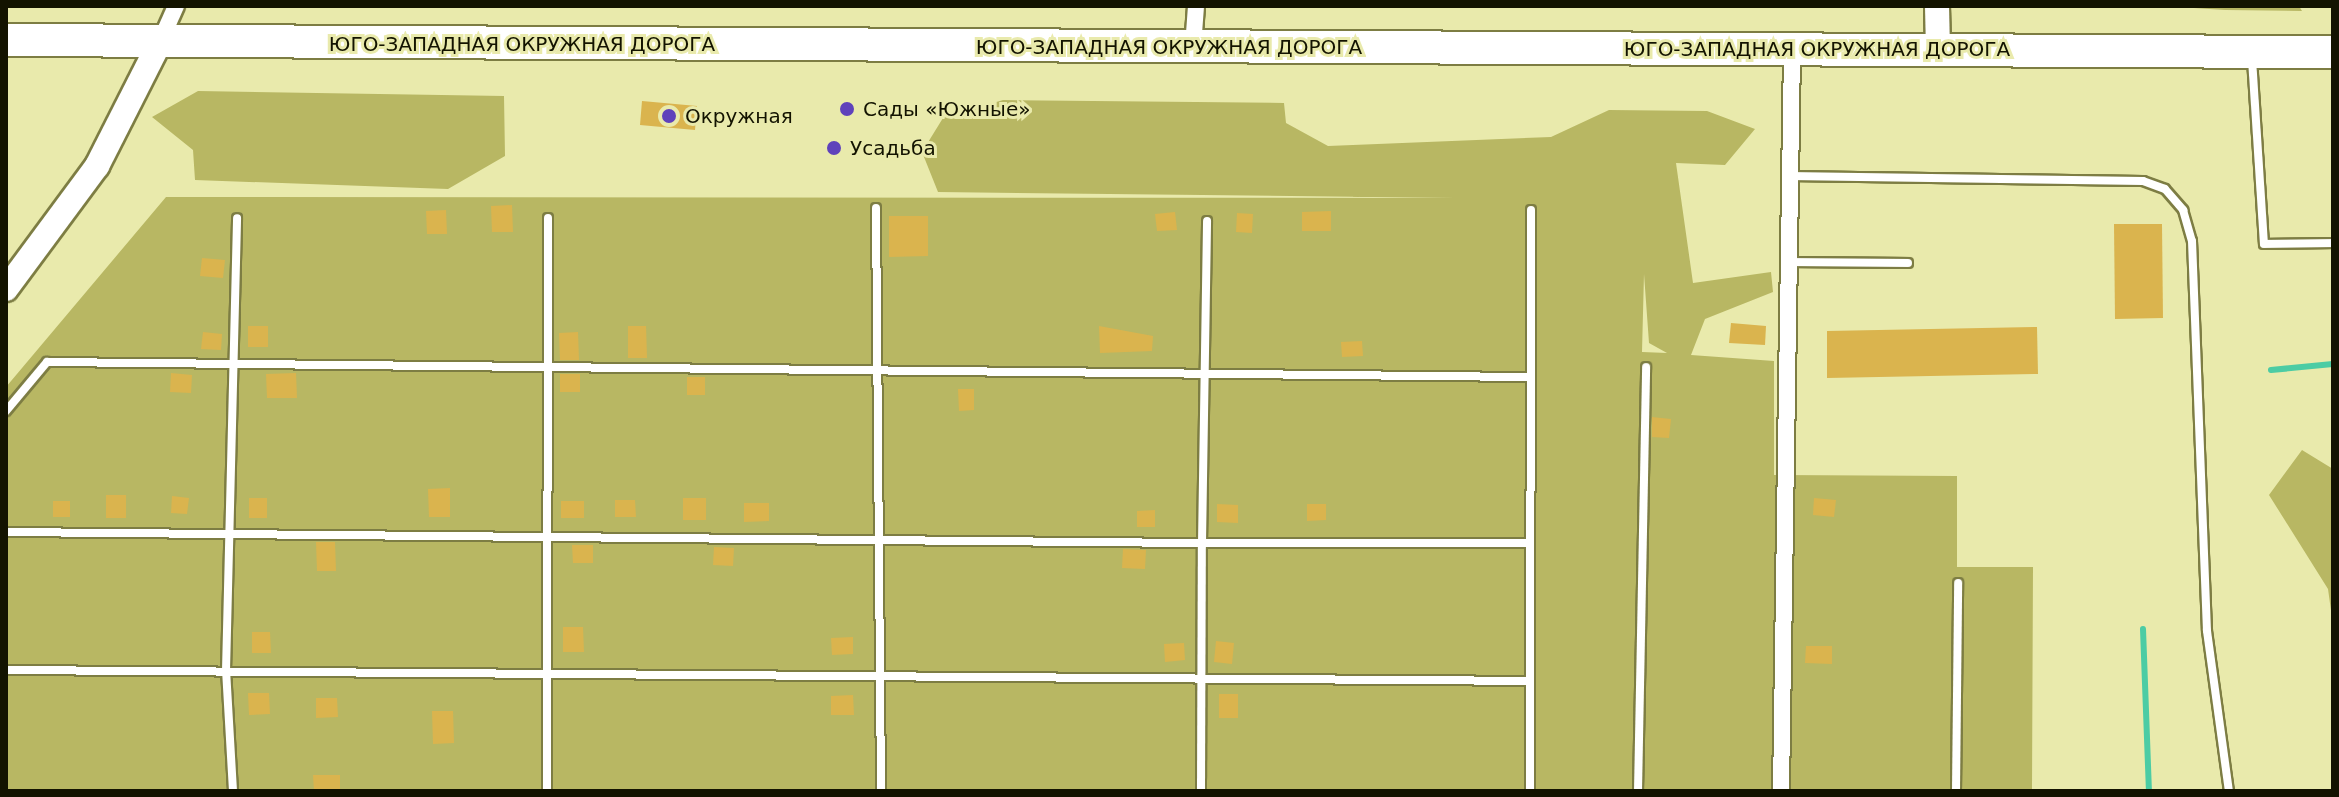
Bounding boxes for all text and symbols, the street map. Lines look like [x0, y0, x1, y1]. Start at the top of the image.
street label: ЮГО-ЗАПАДНАЯ ОКРУЖНАЯ ДОРОГА [329, 32, 715, 56]
street label: ЮГО-ЗАПАДНАЯ ОКРУЖНАЯ ДОРОГА [976, 35, 1362, 59]
street label: ЮГО-ЗАПАДНАЯ ОКРУЖНАЯ ДОРОГА [1624, 37, 2010, 61]
place label: Сады «Южные» [863, 97, 1030, 121]
marker: Сады «Южные» [838, 100, 856, 118]
place label: Окружная [685, 104, 793, 128]
marker: Окружная [660, 107, 678, 125]
place label: Усадьба [850, 136, 936, 160]
marker: Усадьба [825, 139, 843, 157]

